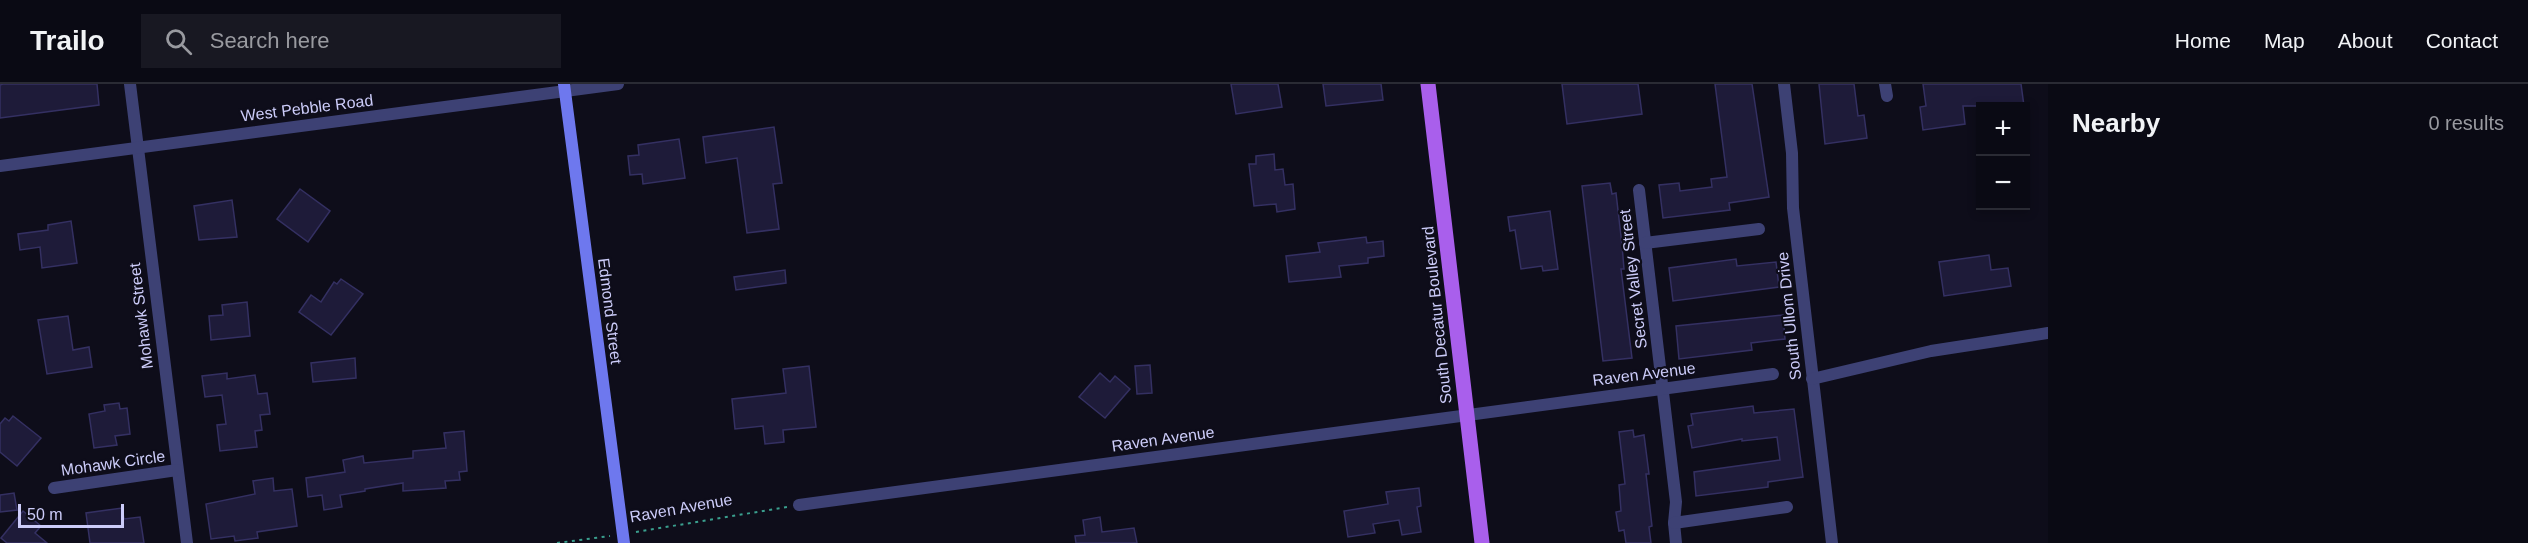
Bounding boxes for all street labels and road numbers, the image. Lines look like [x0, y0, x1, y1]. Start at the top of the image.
street label: West Pebble Road [240, 91, 374, 125]
street label: Secret Valley Street [1616, 208, 1650, 350]
street label: South Decatur Boulevard [1419, 225, 1455, 405]
street label: South Ullom Drive [1774, 251, 1804, 381]
street label: Edmond Street [595, 257, 625, 366]
street label: Mohawk Street [126, 261, 156, 370]
street label: Raven Avenue [1591, 359, 1697, 389]
street label: Raven Avenue [1110, 423, 1216, 455]
street label: Mohawk Circle [60, 447, 166, 479]
street label: Raven Avenue [628, 491, 734, 525]

